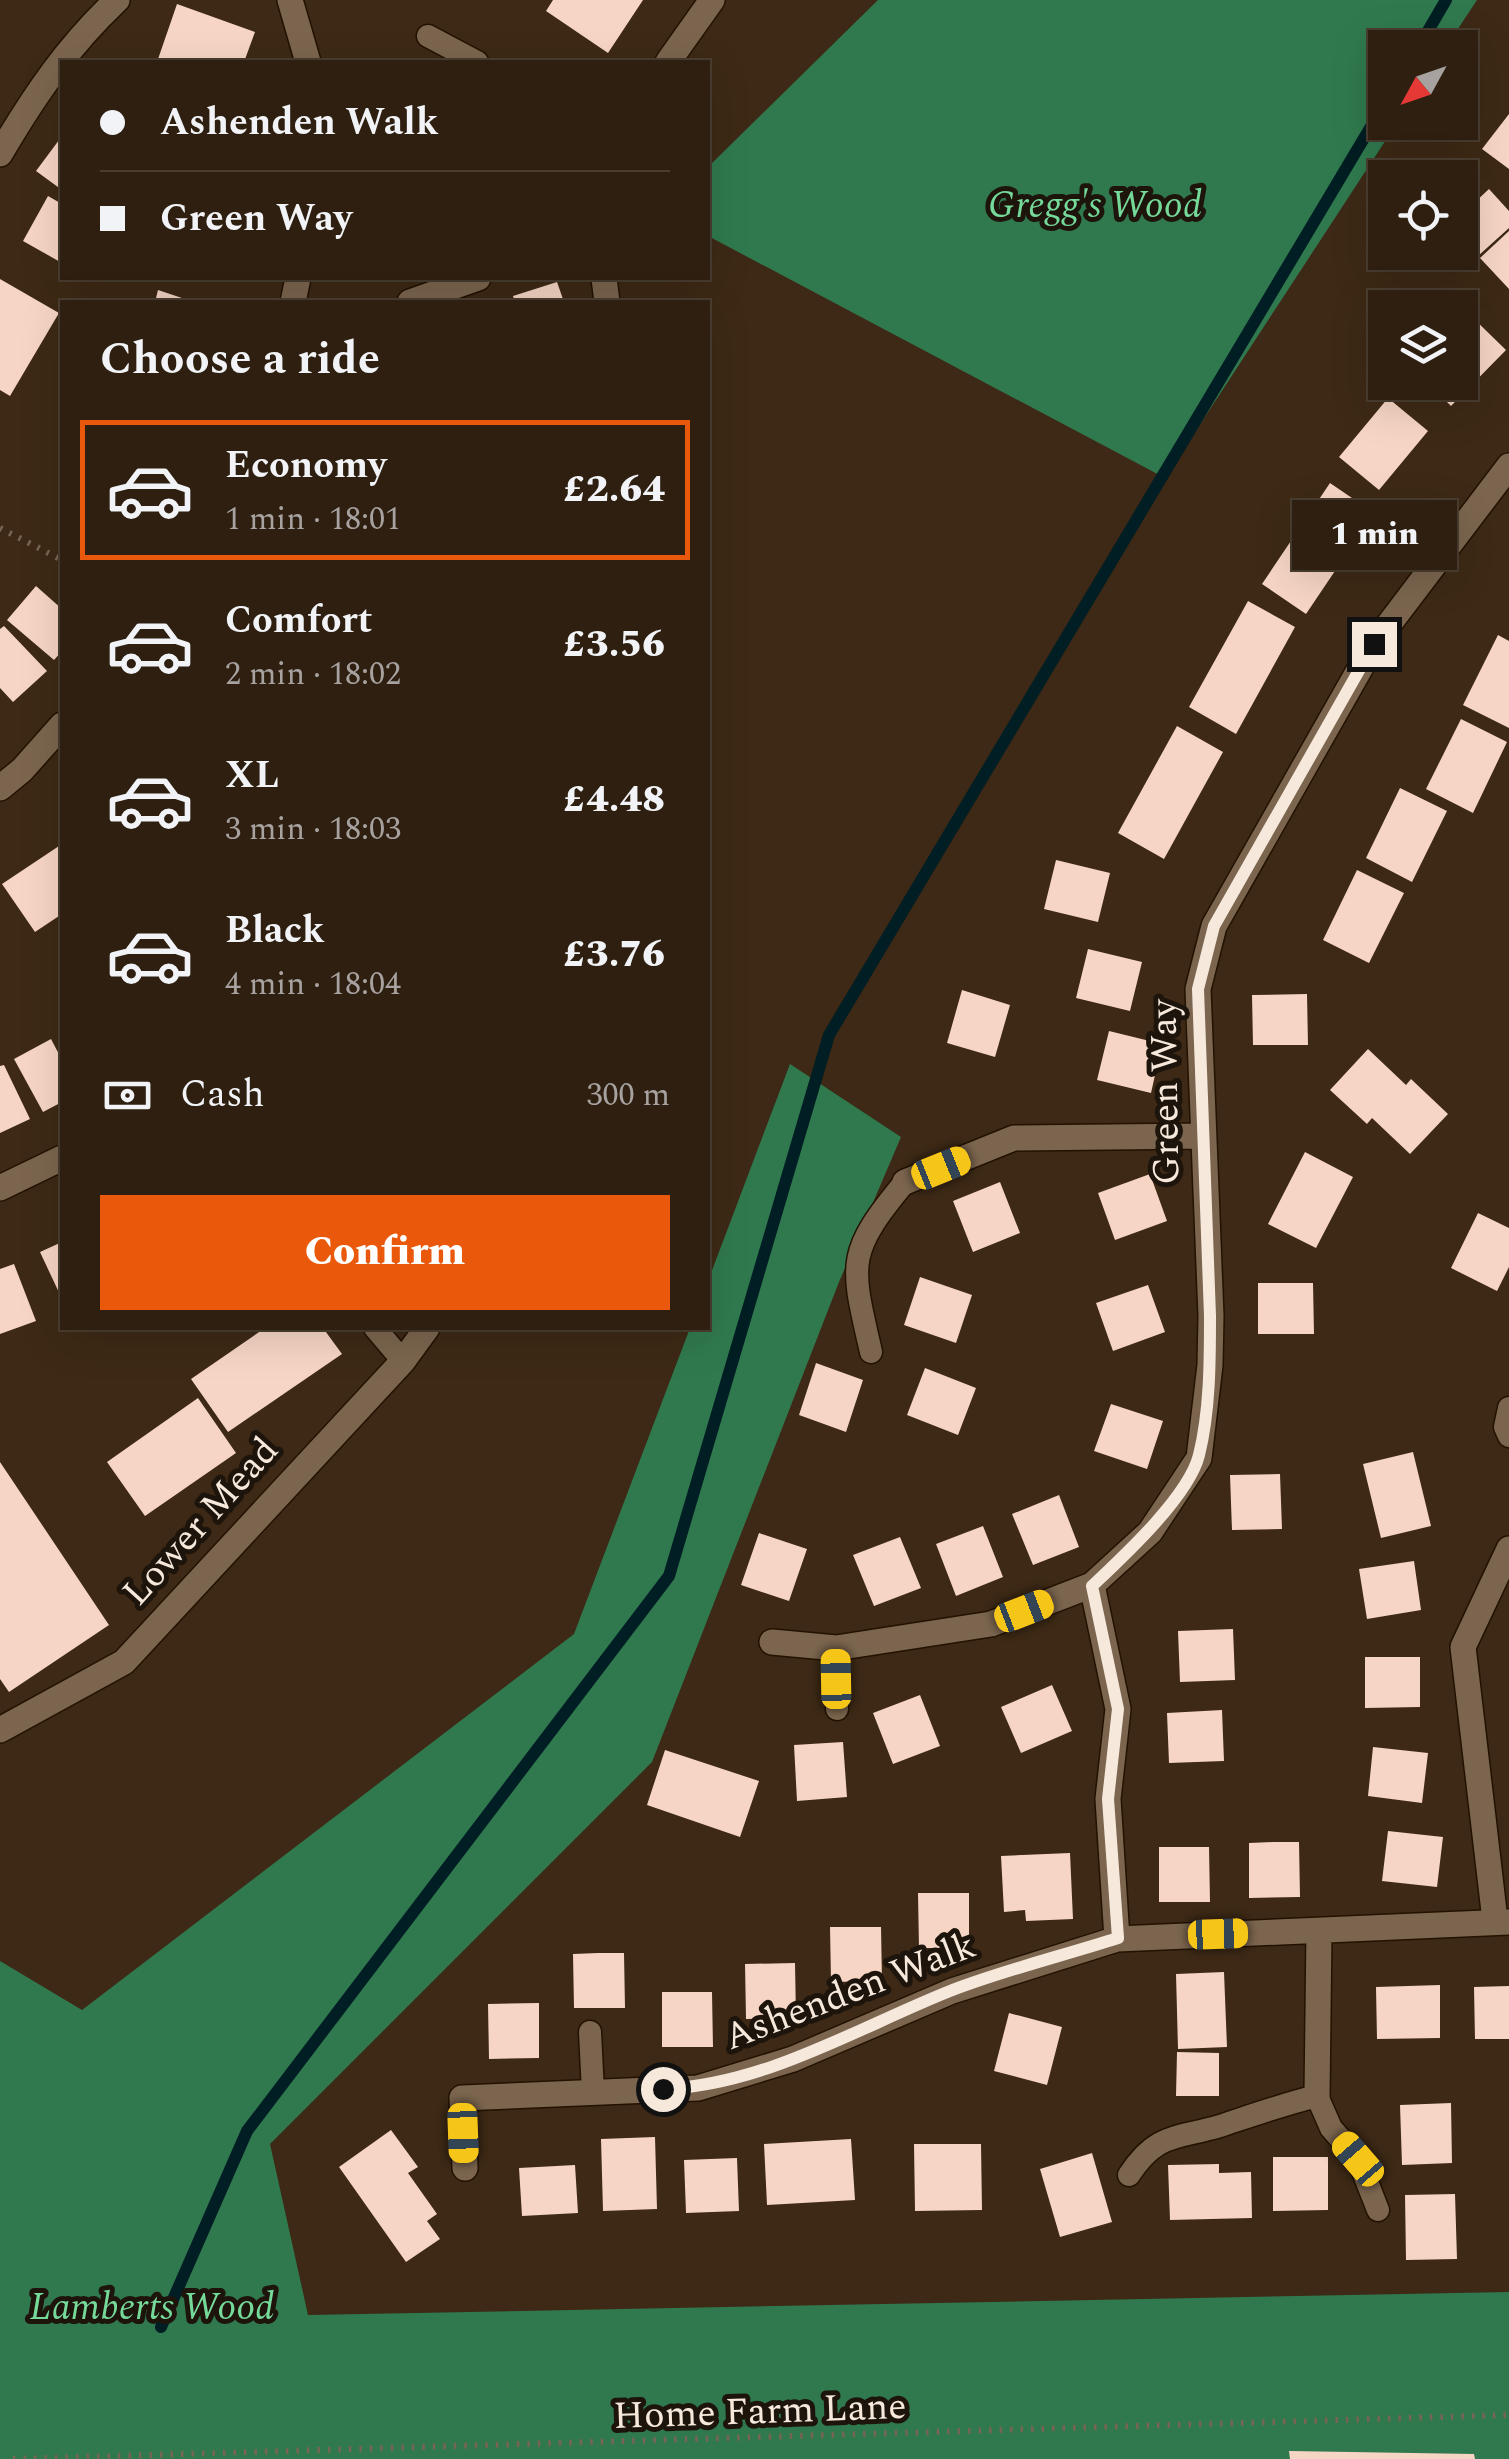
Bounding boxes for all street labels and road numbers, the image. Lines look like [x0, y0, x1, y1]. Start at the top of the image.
street label: Green Way [1135, 997, 1197, 1185]
street label: Lower Mead [109, 1424, 293, 1620]
street label: Ashenden Walk [716, 1917, 984, 2067]
street label: Home Farm Lane [612, 2378, 908, 2446]

